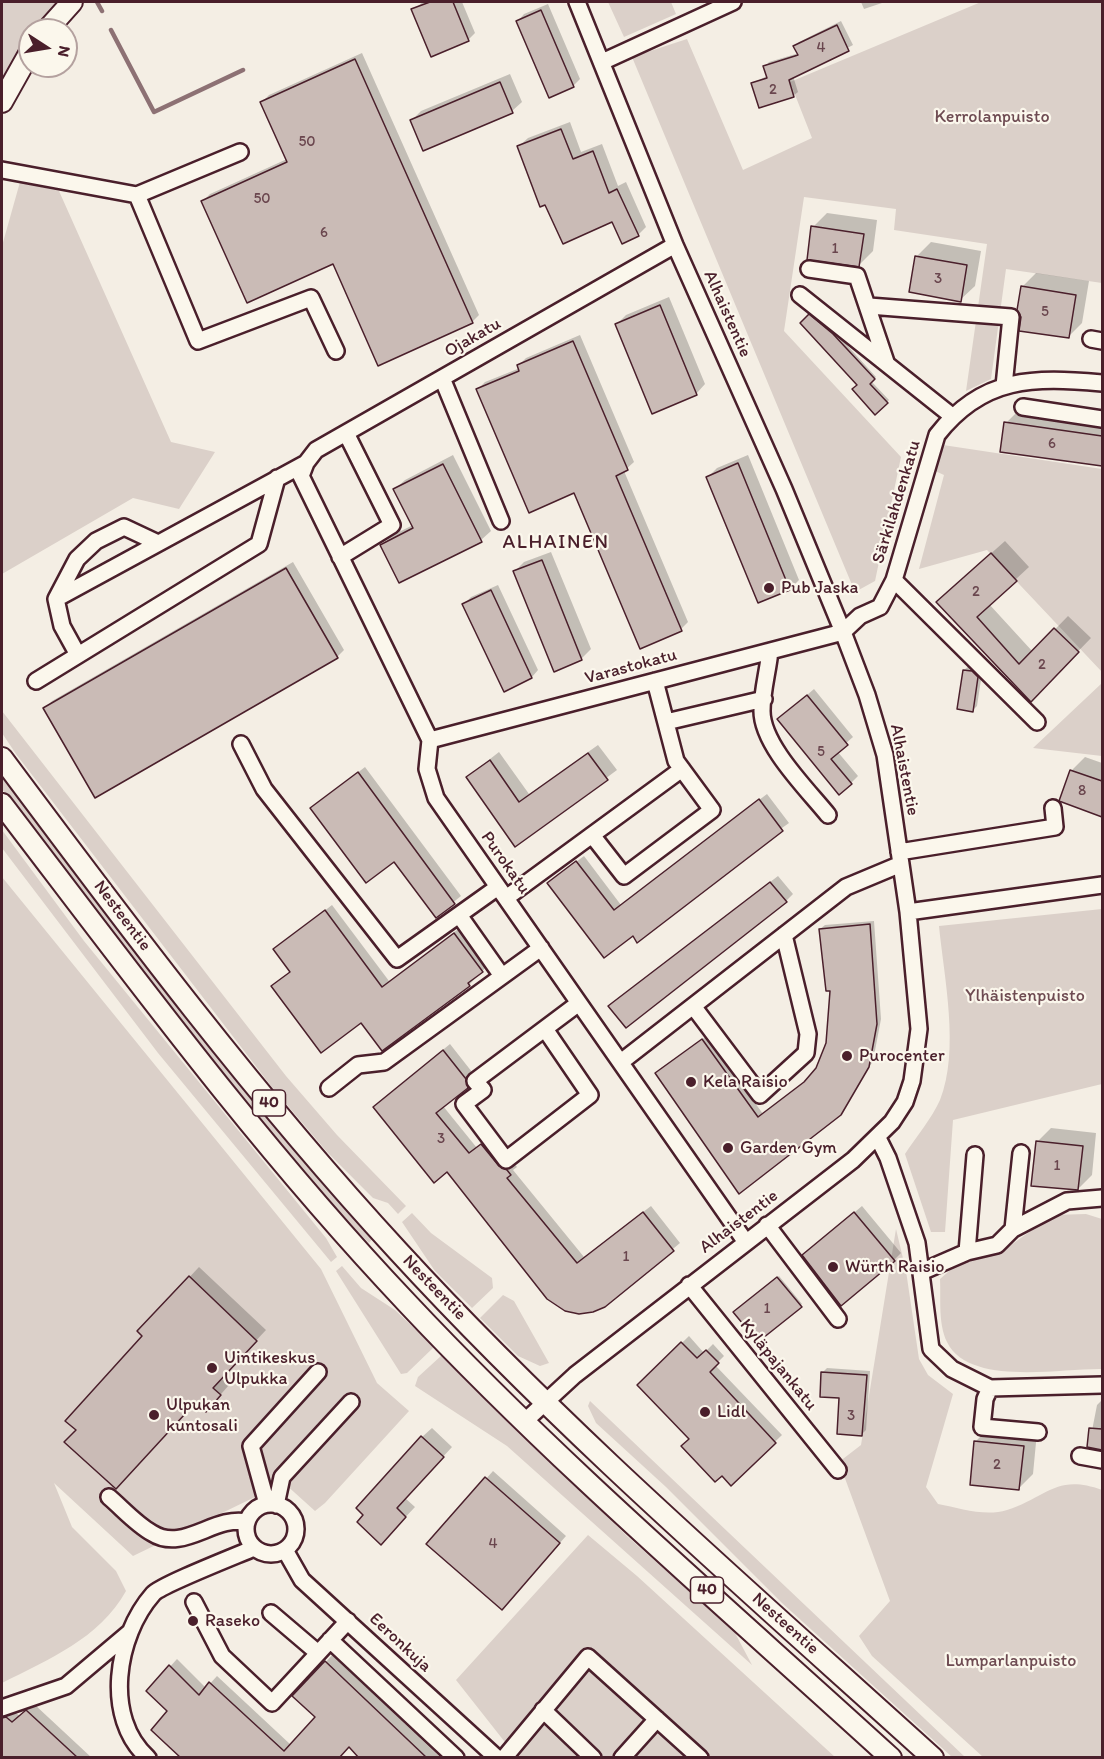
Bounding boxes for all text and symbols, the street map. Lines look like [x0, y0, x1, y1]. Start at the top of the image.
north arrow [18, 18, 78, 78]
house number: 4 [816, 39, 826, 57]
text: N [54, 44, 75, 59]
house number: 2 [769, 81, 777, 99]
park label: Kerrolanpuisto [934, 106, 1050, 128]
house number: 50 [298, 133, 316, 151]
house number: 50 [253, 190, 271, 208]
house number: 6 [320, 224, 328, 242]
house number: 1 [832, 240, 838, 258]
street label: Alhaistentie [698, 267, 756, 361]
house number: 3 [934, 270, 942, 288]
house number: 5 [1041, 303, 1049, 321]
street label: Ojakatu [441, 313, 505, 363]
house number: 6 [1048, 435, 1056, 453]
street label: Särkilahdenkatu [868, 438, 926, 566]
district label: ALHAINEN [502, 531, 610, 555]
place label: Pub Jaska [781, 577, 858, 599]
marker: Pub Jaska [762, 581, 776, 595]
house number: 2 [972, 583, 980, 601]
street label: Varastokatu [583, 644, 679, 690]
house number: 2 [1038, 656, 1046, 674]
street label: Alhaistentie [885, 722, 923, 818]
house number: 5 [817, 743, 825, 761]
house number: 8 [1078, 782, 1086, 800]
street label: Purokatu [476, 827, 534, 899]
street label: Nesteentie [88, 876, 156, 956]
park label: Ylhäistenpuisto [965, 985, 1085, 1007]
place label: Purocenter [859, 1045, 945, 1067]
marker: Purocenter [840, 1049, 854, 1063]
place label: Kela Raisio [703, 1071, 788, 1093]
marker: Kela Raisio [684, 1075, 698, 1089]
road number: 40 [252, 1090, 286, 1116]
house number: 3 [437, 1130, 445, 1148]
place label: Garden Gym [740, 1137, 837, 1159]
marker: Garden Gym [721, 1141, 735, 1155]
house number: 1 [1054, 1157, 1060, 1175]
street label: Alhaistentie [695, 1185, 783, 1259]
house number: 1 [623, 1248, 629, 1266]
street label: Nesteentie [397, 1251, 471, 1325]
place label: Würth Raisio [845, 1256, 945, 1278]
marker: Würth Raisio [826, 1260, 840, 1274]
house number: 1 [764, 1300, 770, 1318]
street label: Kyläpajankatu [735, 1315, 821, 1415]
place label: Uintikeskus Ulpukka [224, 1347, 315, 1390]
marker: Uintikeskus Ulpukka [205, 1361, 219, 1375]
place label: Ulpukan kuntosali [166, 1394, 238, 1436]
place label: Lidl [717, 1401, 746, 1423]
marker: Lidl [698, 1405, 712, 1419]
house number: 3 [847, 1407, 855, 1425]
marker: Ulpukan kuntosali [147, 1408, 161, 1422]
house number: 2 [993, 1456, 1001, 1474]
house number: 4 [488, 1535, 498, 1553]
road number: 40 [690, 1577, 724, 1603]
street label: Nesteentie [747, 1588, 823, 1660]
street label: Eeronkuja [364, 1609, 436, 1677]
place label: Raseko [205, 1610, 260, 1632]
marker: Raseko [186, 1614, 200, 1628]
park label: Lumparlanpuisto [946, 1650, 1076, 1672]

